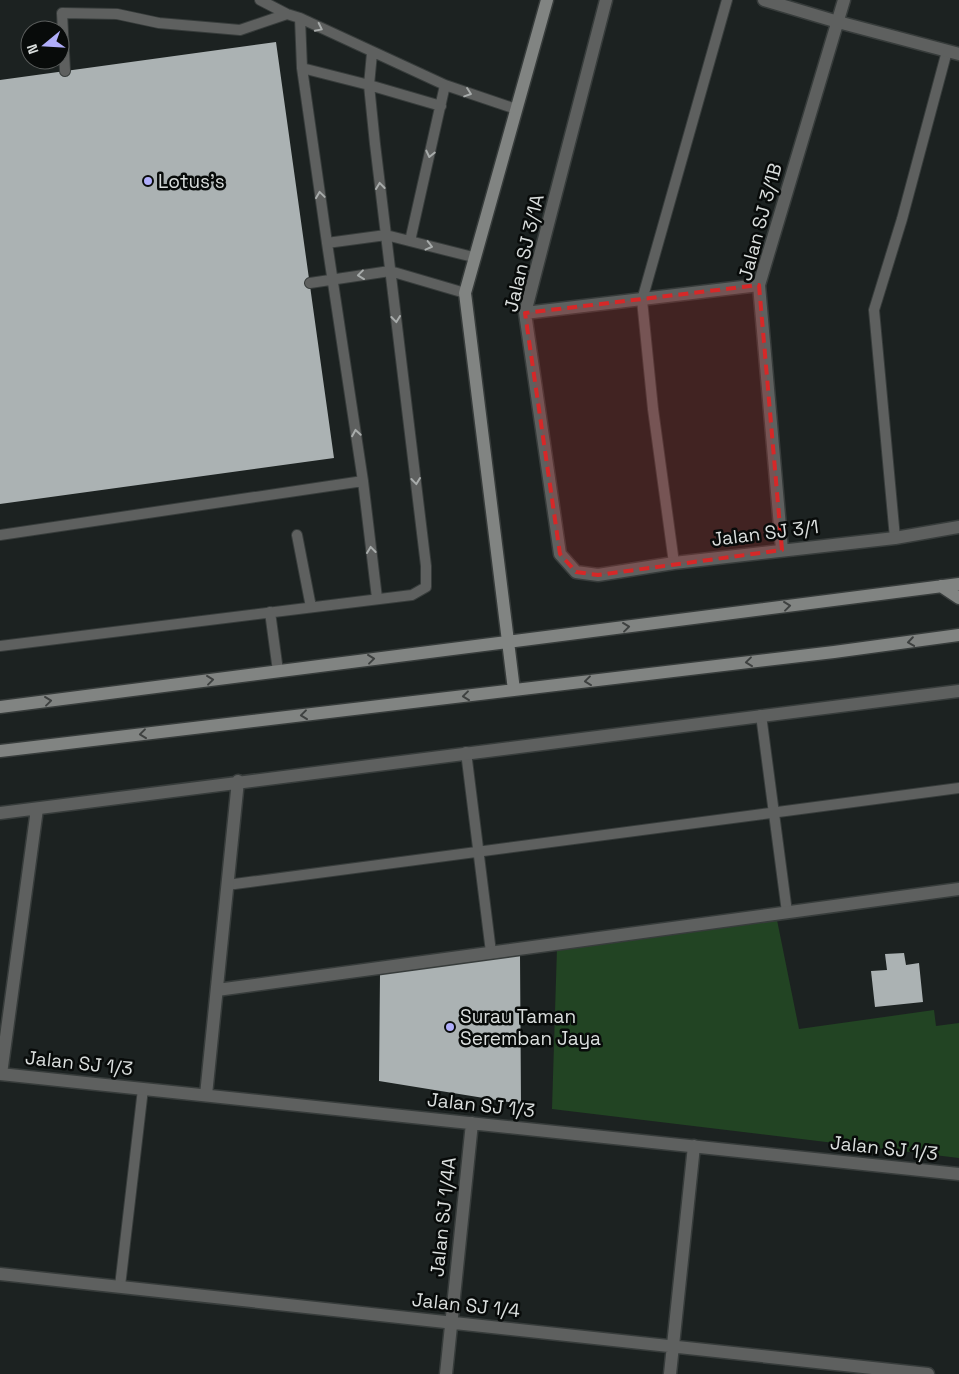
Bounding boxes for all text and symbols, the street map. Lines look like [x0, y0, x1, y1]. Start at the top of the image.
north arrow [20, 20, 70, 70]
one-way arrow [314, 22, 323, 32]
text: N [23, 42, 43, 56]
one-way arrow [463, 87, 472, 97]
one-way arrow [425, 149, 436, 158]
street label: Jalan SJ 3/1B [732, 160, 788, 284]
place label: Lotus's [158, 169, 225, 194]
marker: Lotus's [142, 175, 154, 187]
one-way arrow [375, 182, 386, 190]
one-way arrow [315, 190, 326, 198]
street label: Jalan SJ 3/1A [498, 192, 550, 314]
one-way arrow [425, 240, 434, 251]
one-way arrow [357, 269, 365, 280]
one-way arrow [390, 316, 401, 324]
one-way arrow [351, 429, 361, 437]
one-way arrow [410, 477, 421, 485]
street label: Jalan SJ 3/1 [710, 514, 820, 552]
one-way arrow [366, 546, 377, 554]
one-way arrow [783, 601, 791, 612]
one-way arrow [622, 622, 630, 633]
one-way arrow [906, 636, 914, 647]
one-way arrow [367, 654, 375, 665]
one-way arrow [745, 656, 753, 667]
one-way arrow [206, 675, 214, 686]
one-way arrow [584, 675, 592, 686]
one-way arrow [462, 690, 470, 701]
one-way arrow [44, 696, 53, 706]
one-way arrow [300, 709, 308, 720]
one-way arrow [139, 728, 147, 739]
place label: Surau Taman Seremban Jaya [460, 1004, 601, 1051]
marker: Surau Taman Seremban Jaya [444, 1021, 456, 1033]
street label: Jalan SJ 1/3 [24, 1045, 134, 1081]
street label: Jalan SJ 1/3 [426, 1087, 536, 1123]
street label: Jalan SJ 1/3 [829, 1130, 939, 1166]
street label: Jalan SJ 1/4A [424, 1156, 462, 1278]
street label: Jalan SJ 1/4 [411, 1287, 521, 1323]

